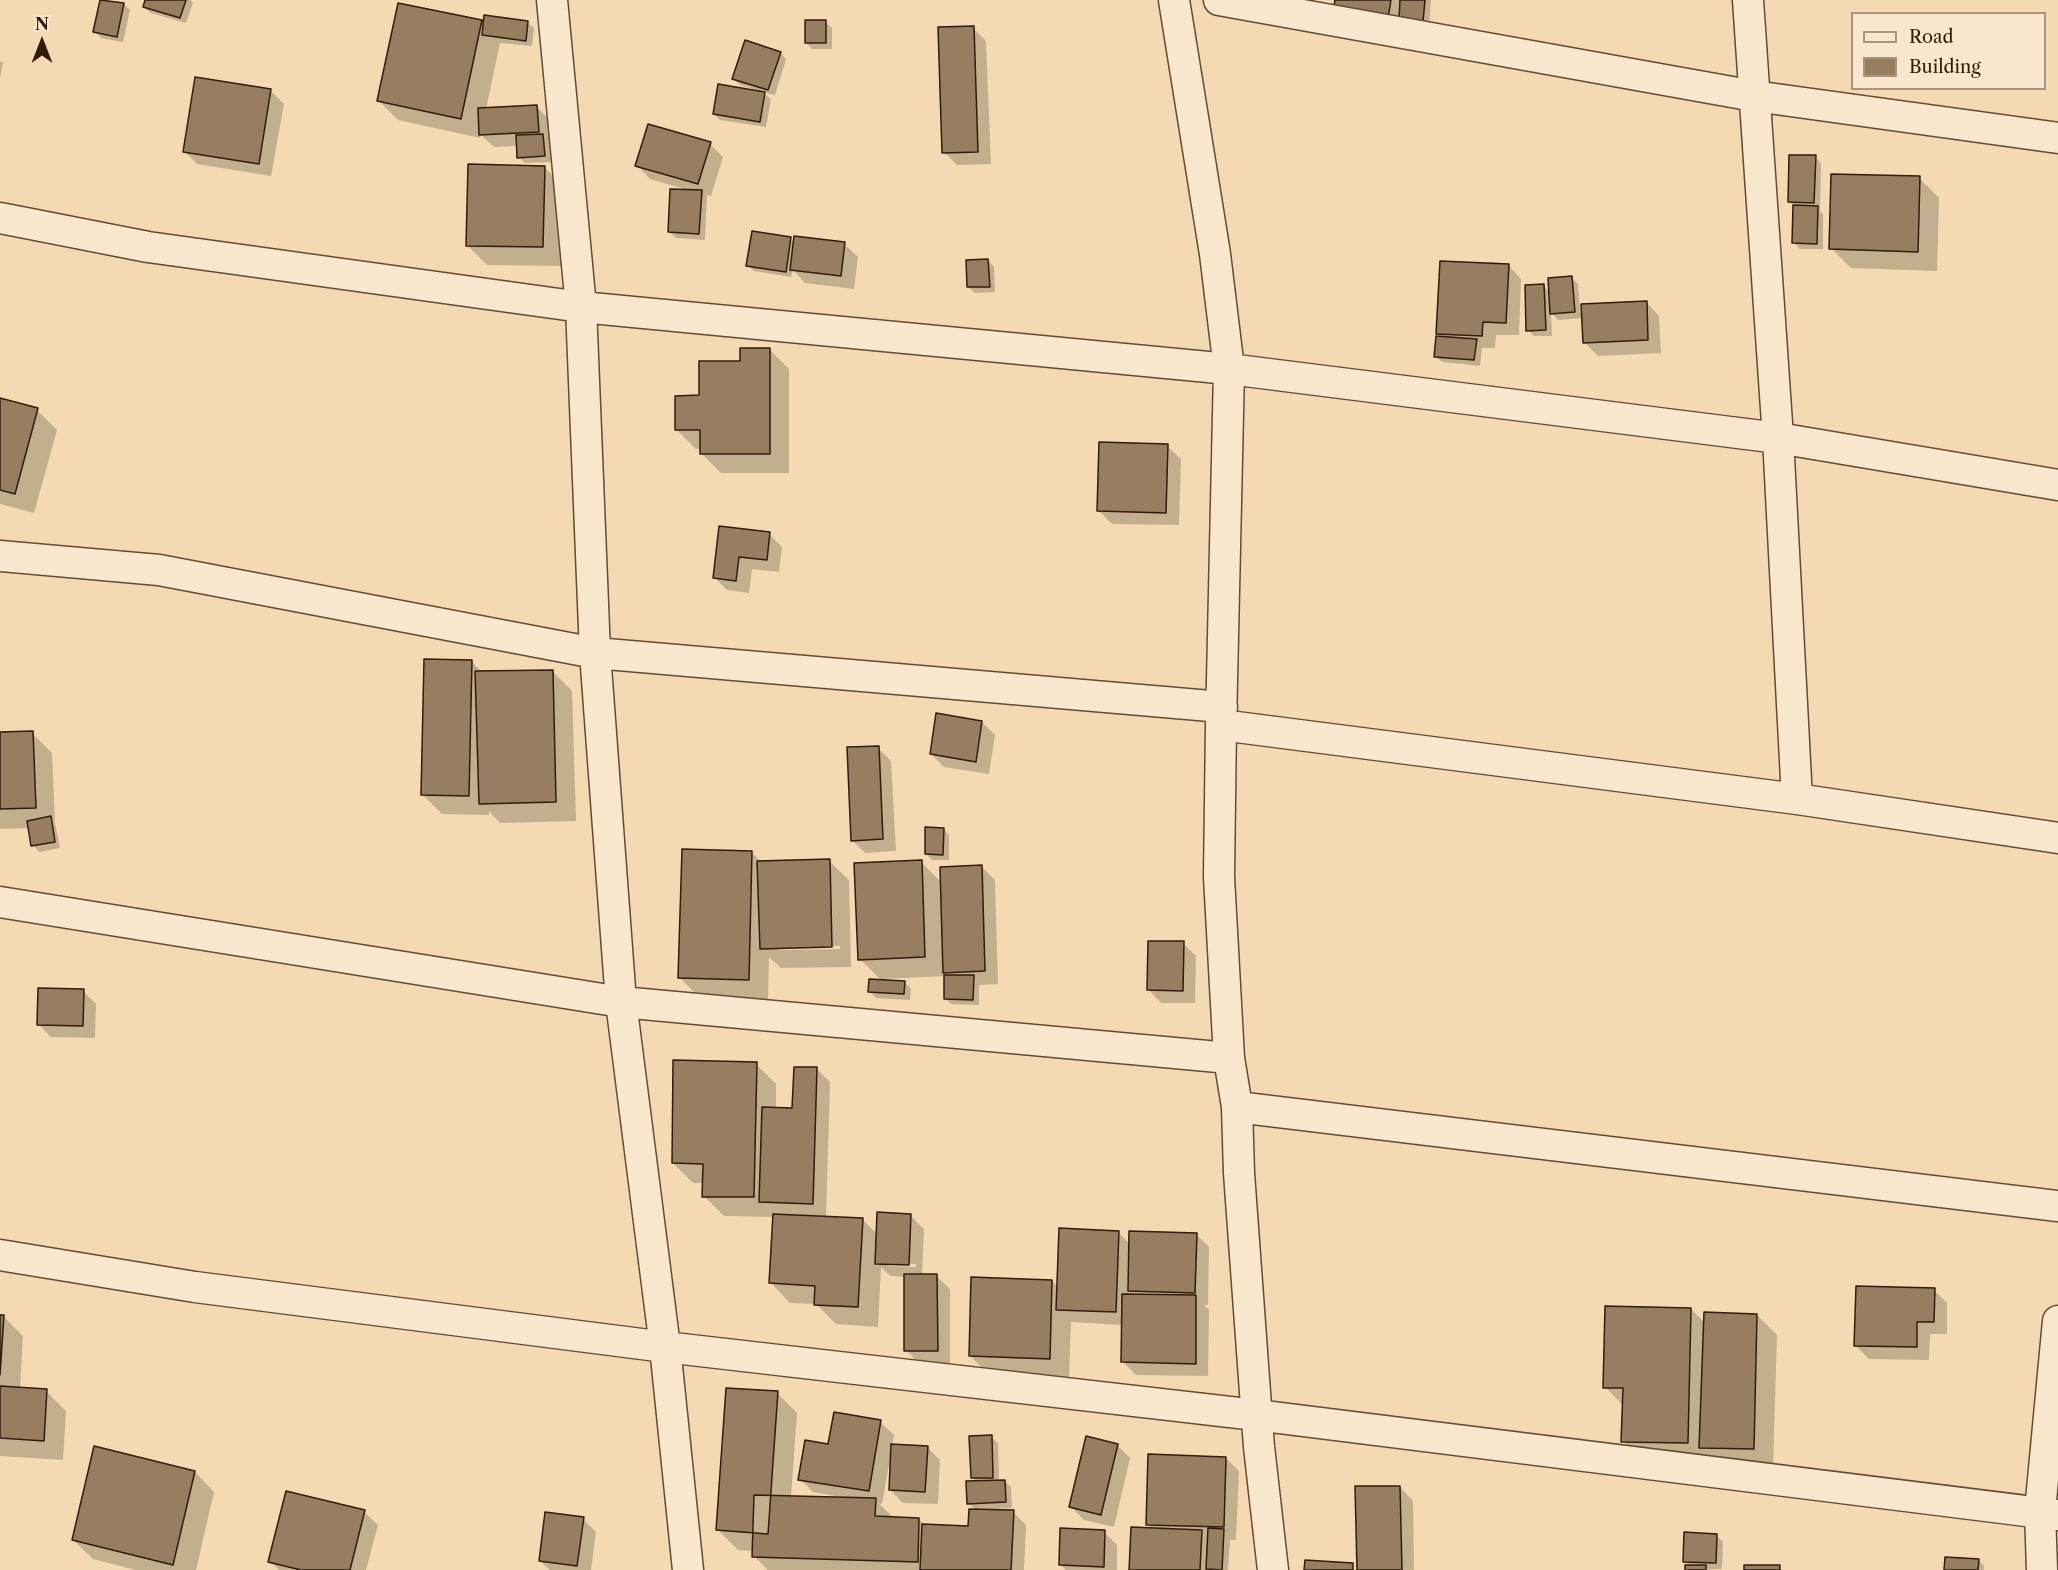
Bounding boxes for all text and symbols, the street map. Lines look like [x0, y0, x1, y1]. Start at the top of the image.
north arrow [12, 12, 72, 72]
legend [1851, 12, 2046, 90]
text: N [35, 14, 49, 34]
text: Road [1909, 26, 1954, 48]
text: Building [1909, 56, 1981, 78]

